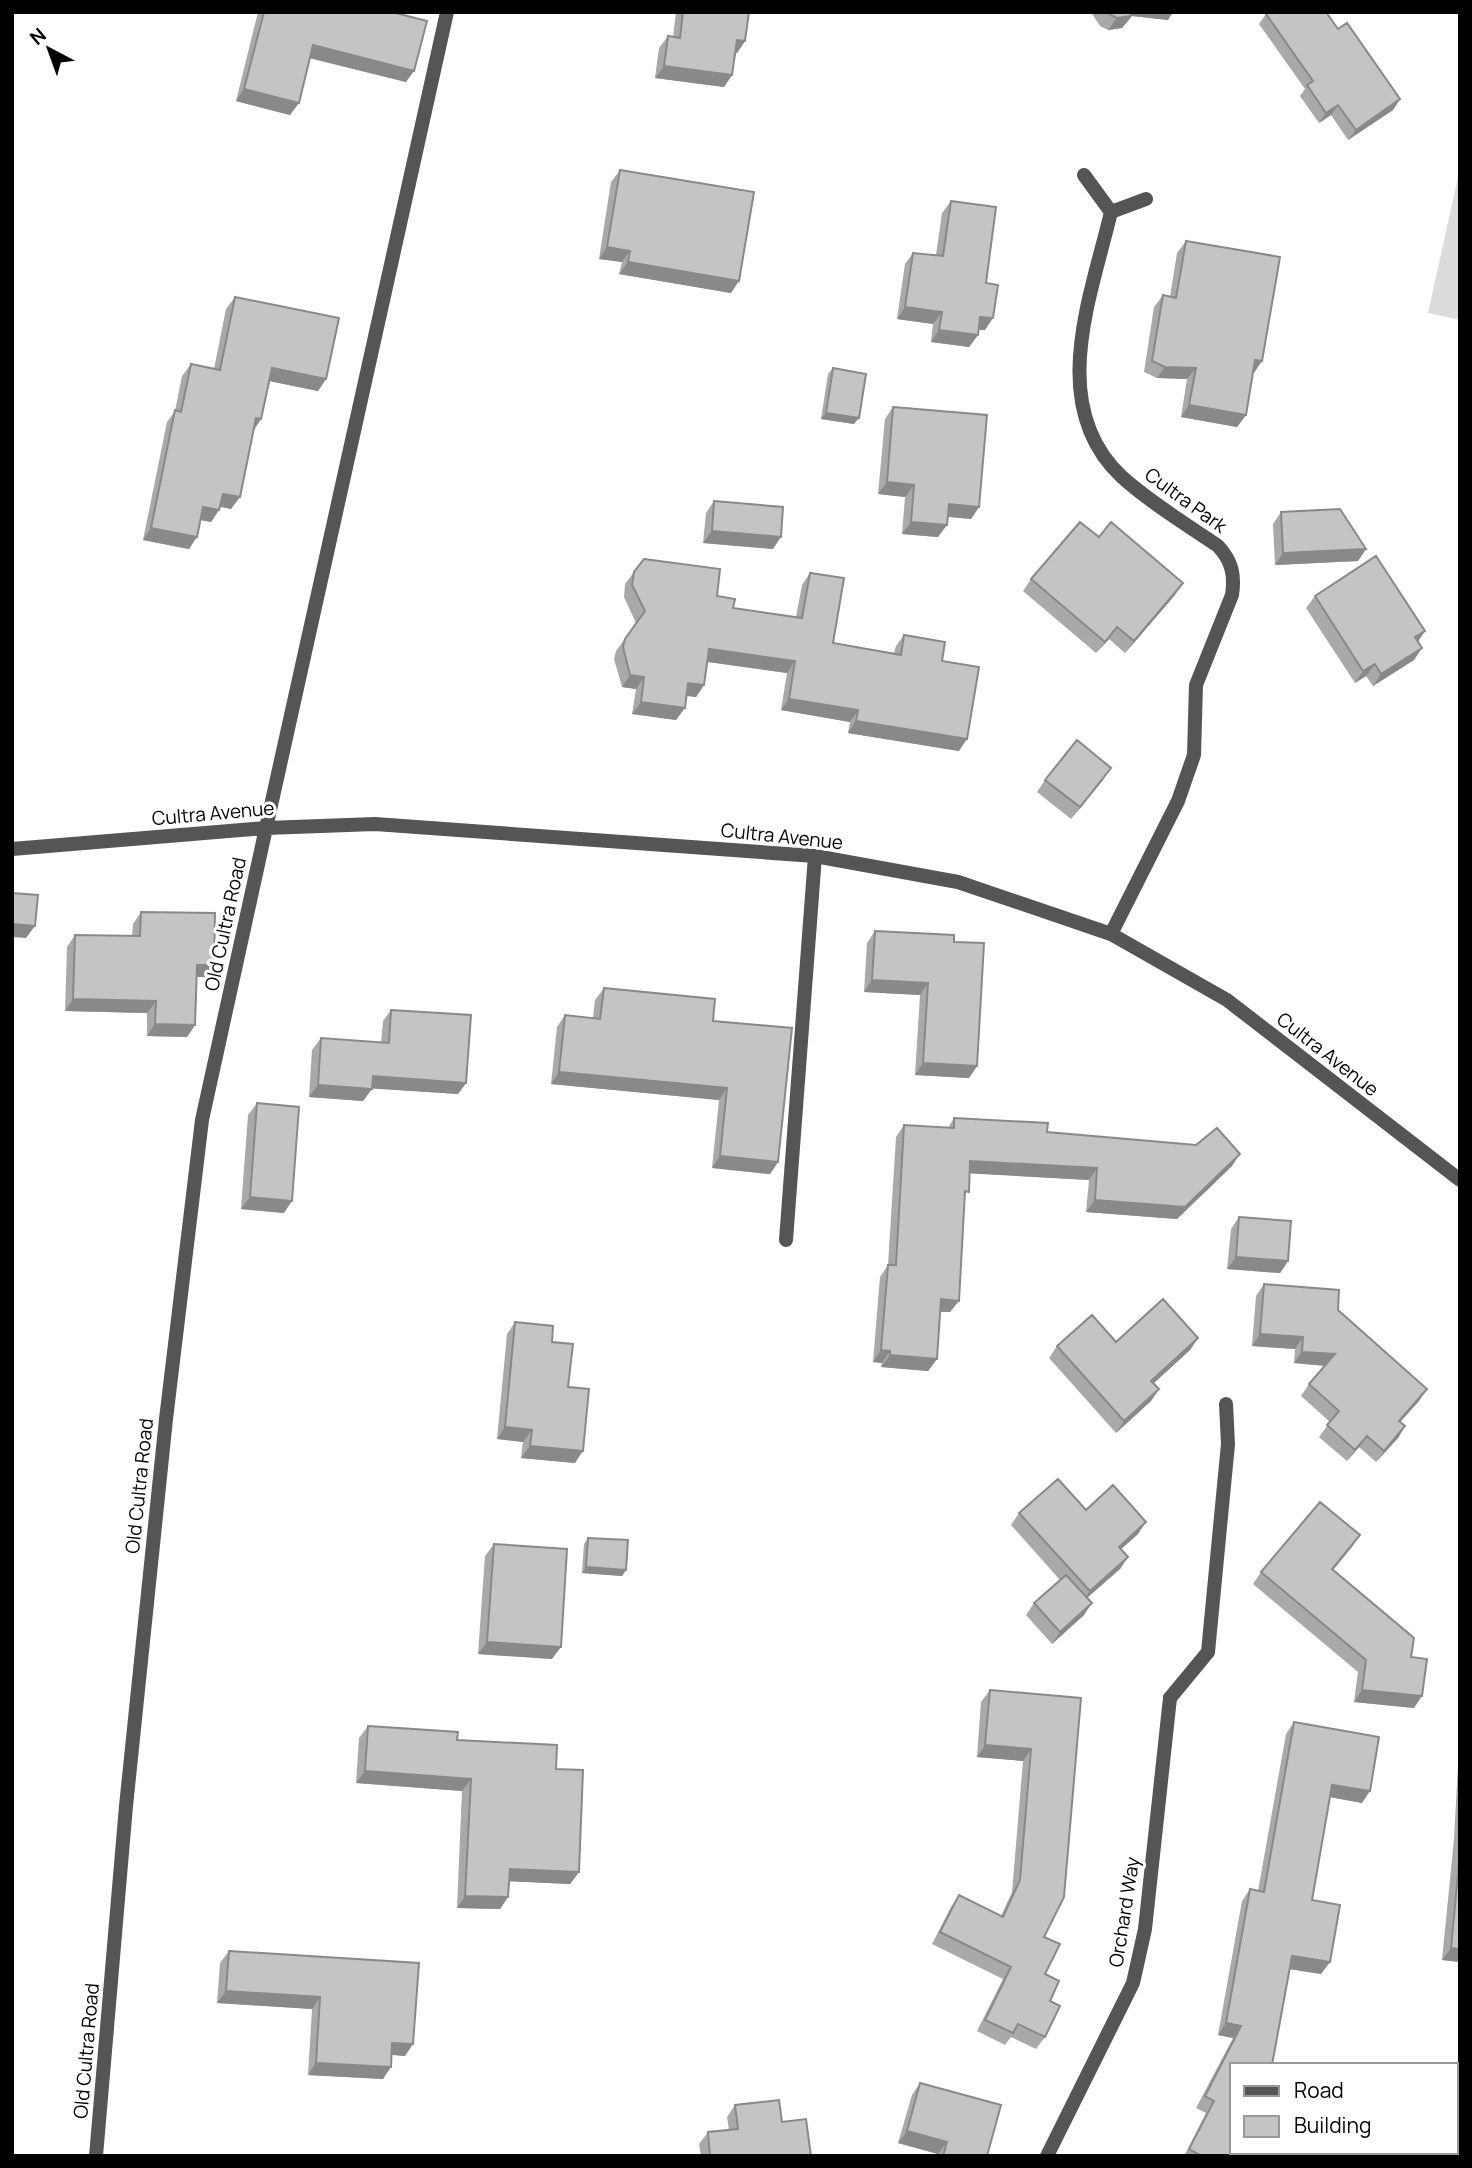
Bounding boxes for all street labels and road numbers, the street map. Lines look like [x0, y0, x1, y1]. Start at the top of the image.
street label: Cultra Park [1140, 461, 1233, 539]
street label: Cultra Avenue [151, 795, 275, 831]
street label: Cultra Avenue [720, 817, 844, 855]
street label: Old Cultra Road [198, 855, 252, 993]
street label: Cultra Avenue [1272, 1006, 1384, 1102]
street label: Old Cultra Road [119, 1417, 159, 1555]
street label: Orchard Way [1102, 1855, 1146, 1969]
street label: Old Cultra Road [67, 1982, 105, 2120]

